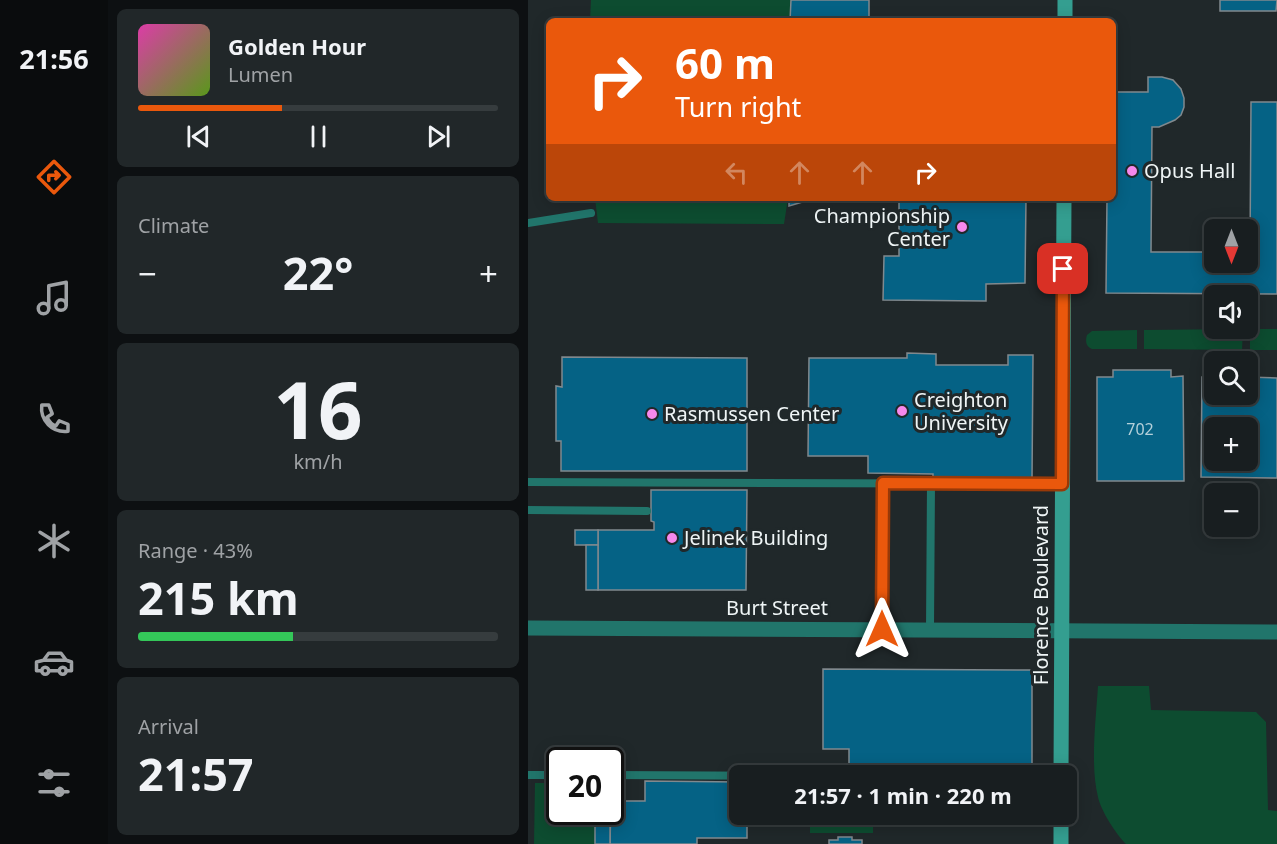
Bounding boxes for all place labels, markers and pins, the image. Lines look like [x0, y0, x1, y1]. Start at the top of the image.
place label: Opus Hall [1144, 157, 1235, 184]
marker: Opus Hall [1125, 164, 1139, 178]
place label: Championship Center [814, 202, 950, 252]
marker: Championship Center [955, 220, 969, 234]
pin [1037, 243, 1088, 294]
place label: Creighton University [914, 386, 1009, 436]
place label: Rasmussen Center [664, 400, 839, 427]
marker: Creighton University [895, 404, 909, 418]
marker: Rasmussen Center [645, 407, 659, 421]
place label: Jelinek Building [682, 524, 828, 551]
marker: Jelinek Building [665, 531, 679, 545]

